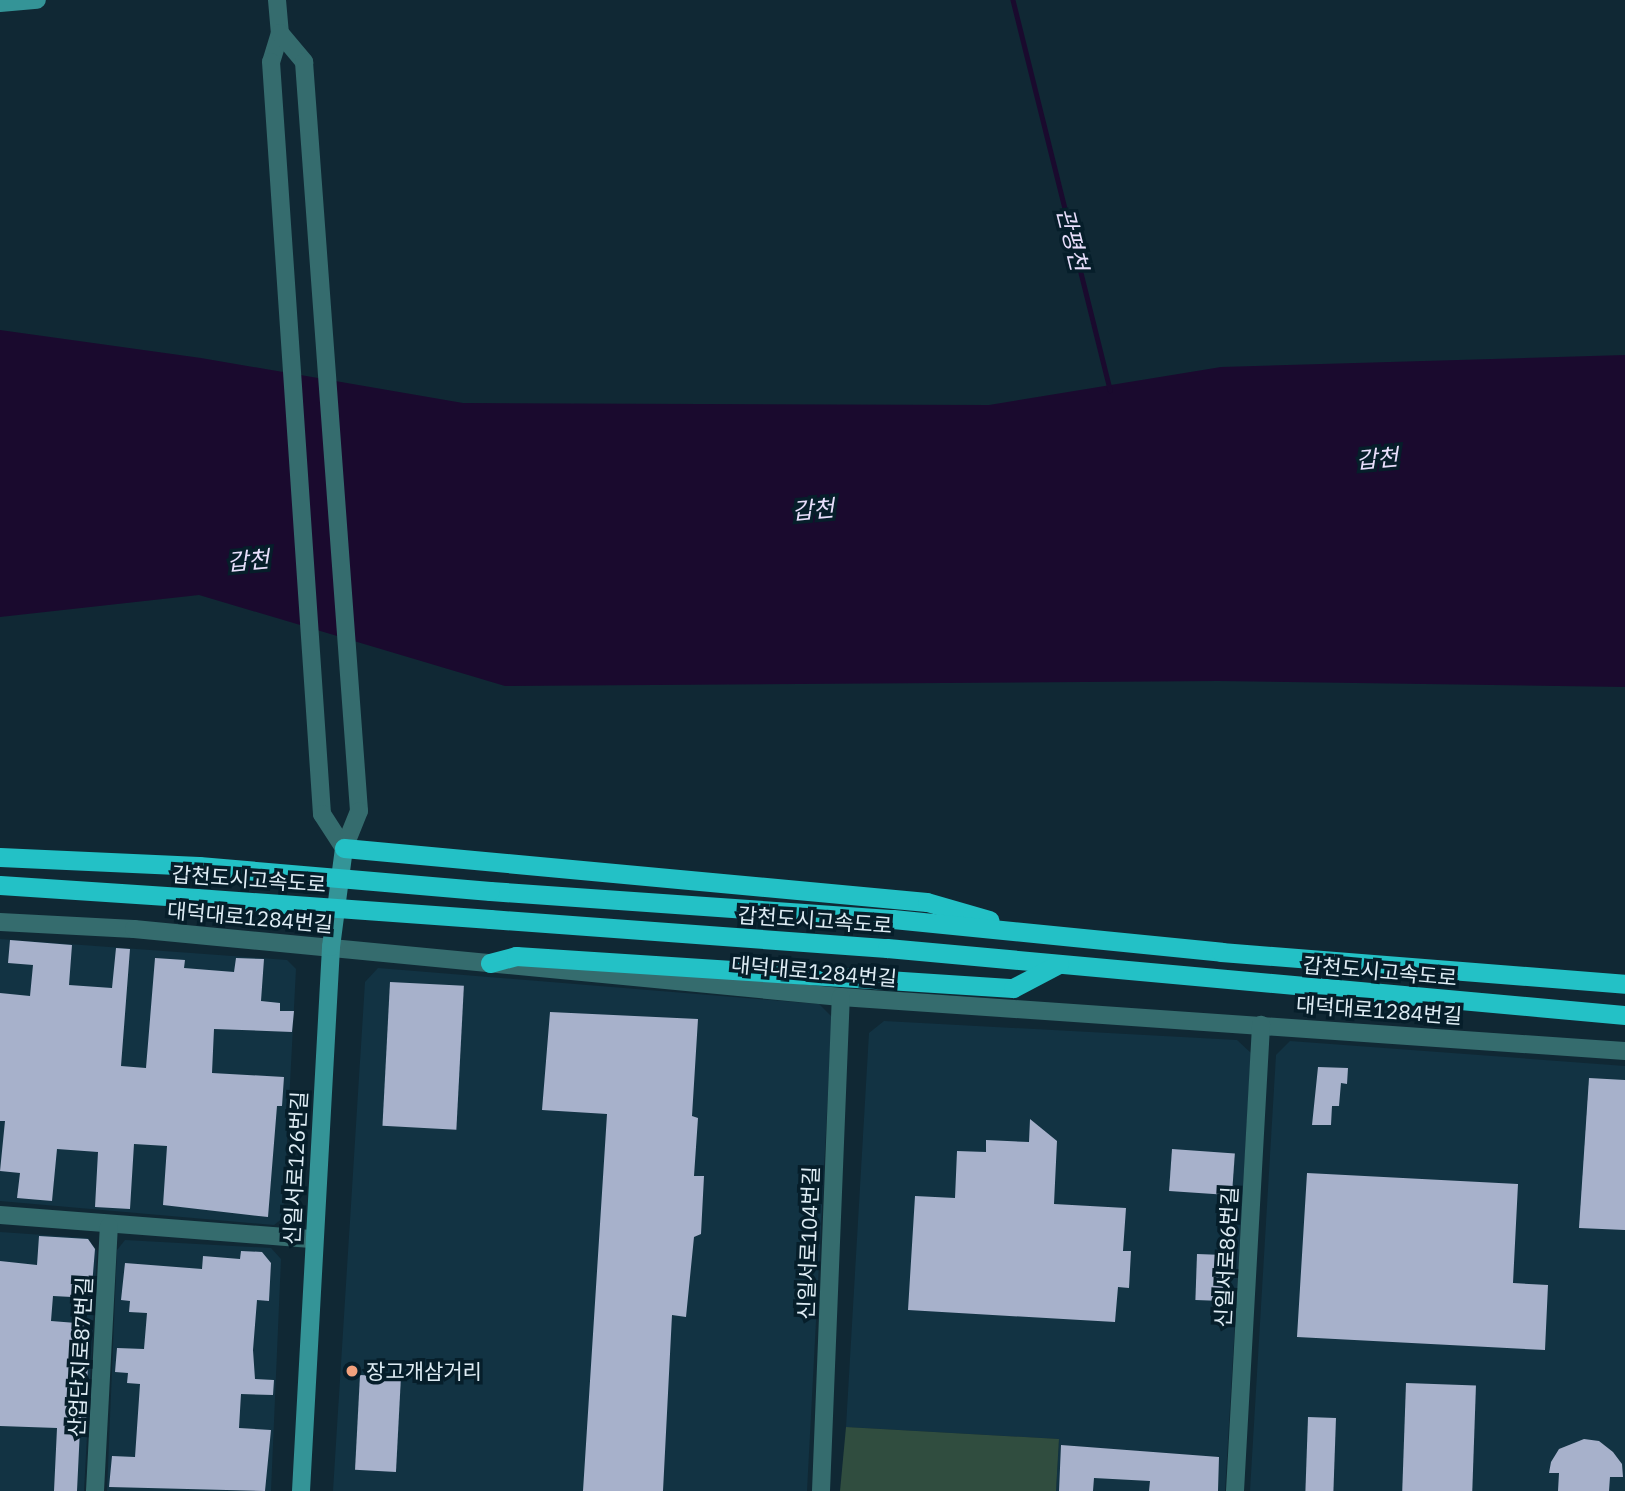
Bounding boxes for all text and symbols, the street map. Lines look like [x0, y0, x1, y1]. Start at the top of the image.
water label: 관평천 [1052, 205, 1094, 273]
water label: 갑천 [1355, 442, 1399, 474]
water label: 갑천 [791, 493, 835, 525]
water label: 갑천 [226, 544, 270, 576]
street label: 갑천도시고속도로 [171, 861, 327, 897]
street label: 대덕대로1284번길 [166, 897, 334, 937]
street label: 갑천도시고속도로 [737, 902, 893, 938]
street label: 대덕대로1284번길 [730, 951, 898, 991]
street label: 갑천도시고속도로 [1302, 952, 1458, 990]
street label: 대덕대로1284번길 [1295, 992, 1463, 1028]
street label: 신일서로126번길 [278, 1091, 312, 1245]
street label: 신일서로104번길 [793, 1166, 823, 1320]
street label: 신일서로86번길 [1210, 1186, 1242, 1328]
street label: 산업단지로87번길 [63, 1276, 97, 1438]
place label: 장고개삼거리 [366, 1358, 482, 1384]
marker: 장고개삼거리 [344, 1363, 360, 1379]

